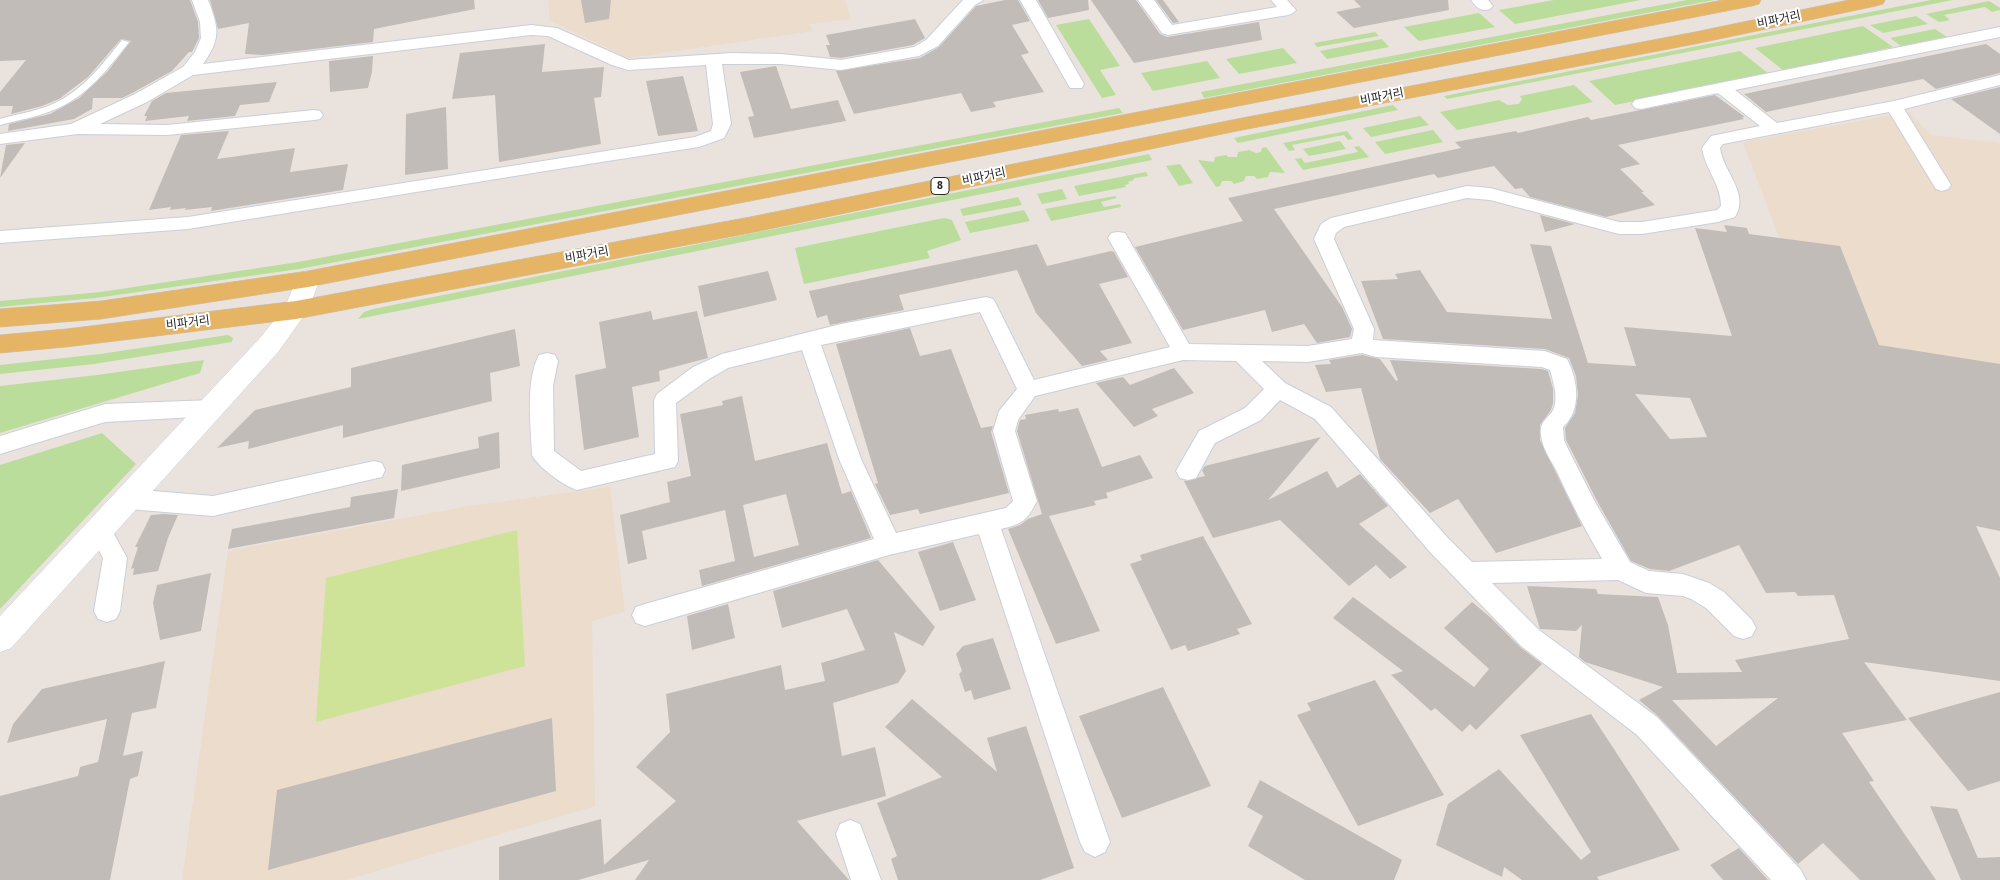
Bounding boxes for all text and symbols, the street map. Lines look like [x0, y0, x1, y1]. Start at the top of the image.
street label: 비파거리 [1756, 8, 1802, 32]
street label: 비파거리 [1359, 86, 1405, 108]
street label: 비파거리 [961, 165, 1007, 189]
road number: 8 [931, 178, 949, 195]
street label: 비파거리 [564, 244, 610, 266]
street label: 비파거리 [165, 313, 211, 333]

